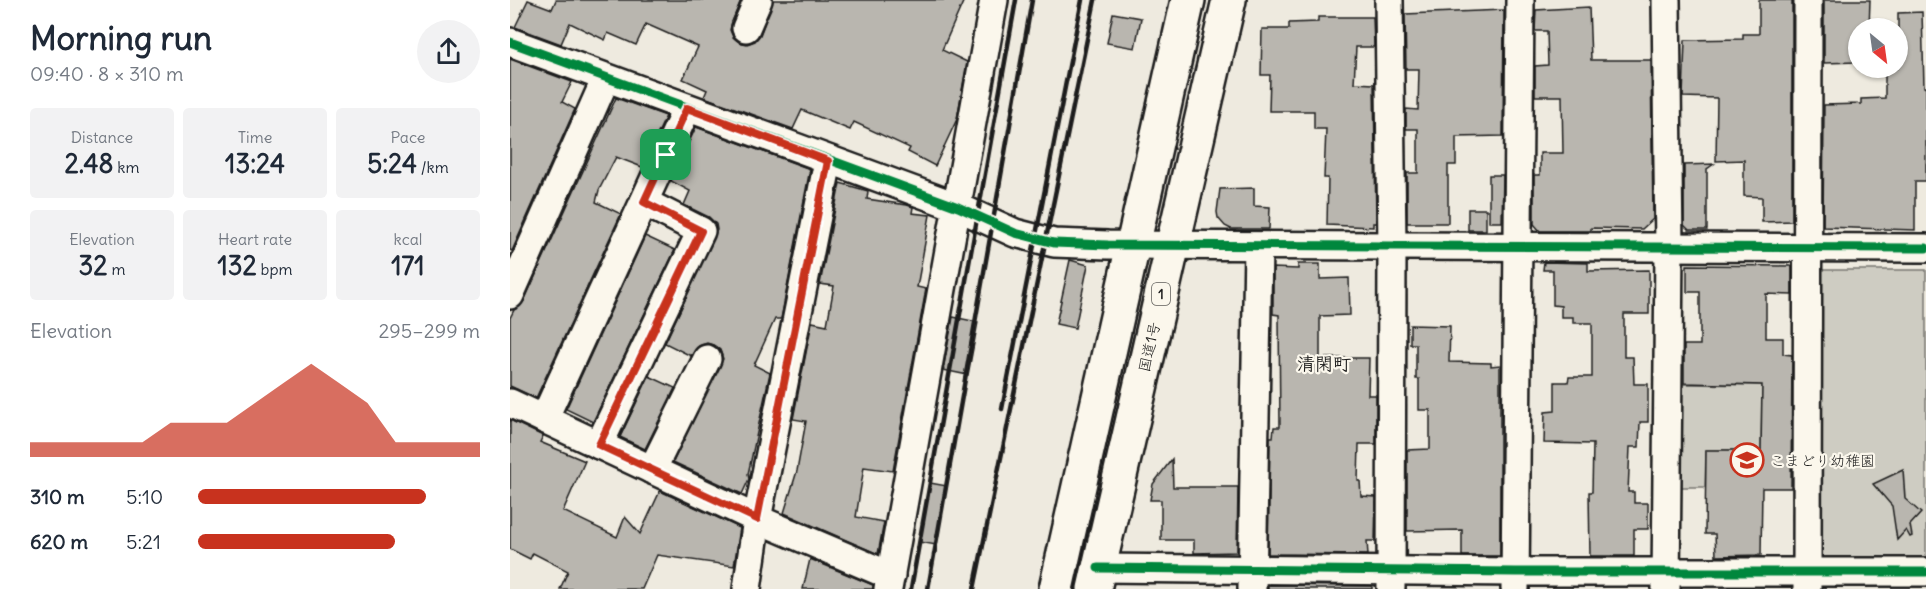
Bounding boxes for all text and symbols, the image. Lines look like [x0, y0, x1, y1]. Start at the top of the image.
text: Morning run [30, 17, 212, 59]
north arrow [1848, 18, 1908, 78]
map controls [1848, 18, 1908, 78]
button: share [417, 20, 480, 83]
text: 09:40 · 8 × 310 m [30, 61, 184, 86]
text: Distance [71, 127, 133, 147]
text: Time [238, 127, 272, 147]
text: Pace [391, 127, 425, 147]
pin [640, 129, 691, 180]
icon: arrive [649, 138, 682, 171]
text: 2.48 [64, 147, 114, 180]
text: 13:24 [225, 147, 285, 180]
text: 5:24 [367, 147, 417, 180]
text: km [114, 157, 140, 177]
text: /km [417, 157, 449, 177]
text: Elevation [69, 229, 135, 249]
text: Heart rate [218, 229, 292, 249]
text: kcal [394, 229, 422, 249]
text: 32 [79, 249, 108, 282]
text: 132 [217, 249, 257, 282]
text: 171 [391, 249, 425, 282]
text: m [108, 259, 125, 279]
text: bpm [257, 259, 293, 279]
road number: 1 [1152, 283, 1170, 305]
text: Elevation [30, 318, 112, 343]
text: 295–299 m [378, 318, 480, 343]
street label: 国道1号 [1134, 320, 1164, 374]
district label: 清閑町 [1297, 352, 1351, 375]
school or university icon: こまどり幼稚園 [1729, 442, 1765, 478]
place label: こまどり幼稚園 [1770, 451, 1875, 470]
text: 310 m [30, 484, 85, 509]
text: 5:10 [126, 484, 163, 509]
text: 620 m [30, 529, 88, 554]
text: 5:21 [126, 529, 161, 554]

